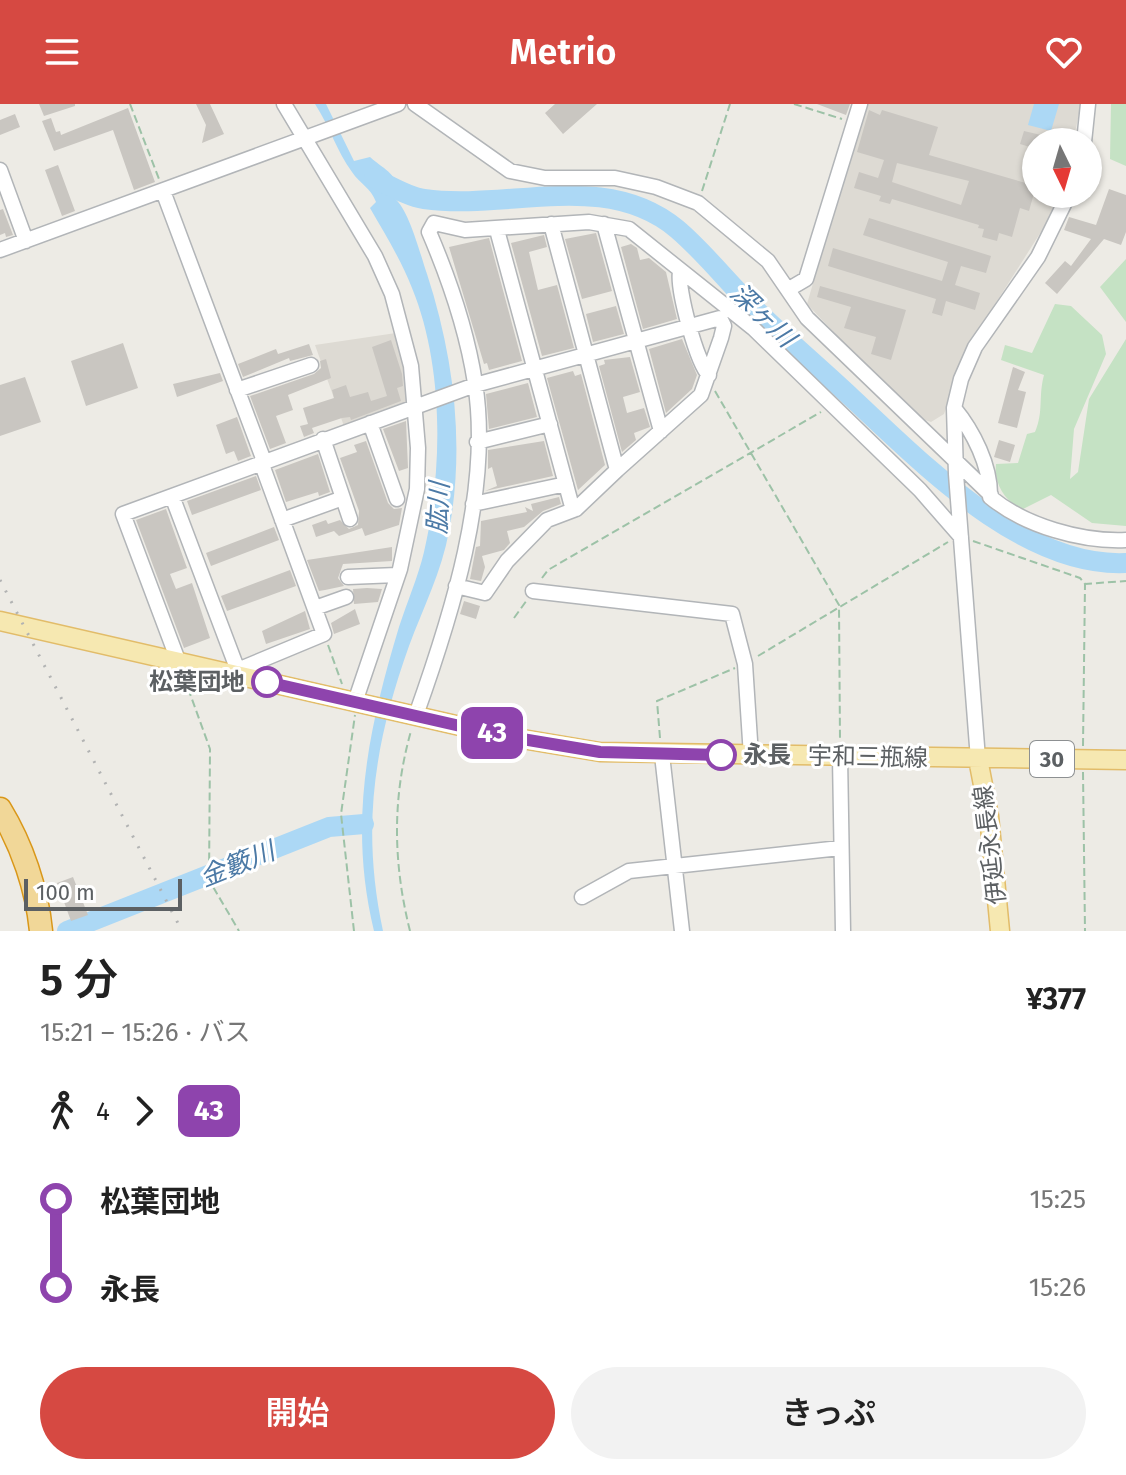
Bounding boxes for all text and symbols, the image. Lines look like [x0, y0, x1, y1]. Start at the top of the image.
icon: menu [40, 30, 84, 74]
text: Metrio [509, 30, 617, 74]
icon: heart [1042, 30, 1086, 74]
north arrow [1022, 128, 1102, 208]
map controls [1022, 128, 1102, 208]
water label: 深ヶ川 [724, 277, 804, 356]
water label: 肱川 [422, 478, 455, 535]
marker: 松葉団地 [252, 667, 282, 697]
place label: 松葉団地 [149, 668, 245, 696]
line badge: 43 [456, 707, 528, 759]
text: 43 [477, 716, 507, 749]
marker: 永長 [706, 740, 736, 770]
place label: 永長 [743, 741, 791, 769]
road number: 30 [1030, 741, 1074, 777]
street label: 宇和三瓶線 [808, 742, 928, 772]
street label: 伊延永長線 [969, 784, 1011, 906]
water label: 金籔川 [195, 834, 282, 893]
scale bar [24, 875, 182, 911]
text: 100 m [36, 879, 95, 906]
text: 5 分 [40, 954, 118, 1007]
text: ¥377 [1026, 981, 1086, 1017]
text: 15:21 – 15:26 · バス [40, 1017, 251, 1048]
icon: walk [40, 1089, 84, 1133]
icon: forward [122, 1089, 166, 1133]
text: 43 [194, 1094, 224, 1127]
text: 4 [96, 1096, 110, 1127]
text: 松葉団地 [100, 1184, 220, 1220]
text: 15:25 [1030, 1184, 1086, 1215]
text: 永長 [100, 1272, 160, 1308]
text: 15:26 [1029, 1272, 1086, 1303]
button: 開始 [40, 1367, 555, 1459]
button: きっぷ [571, 1367, 1086, 1459]

